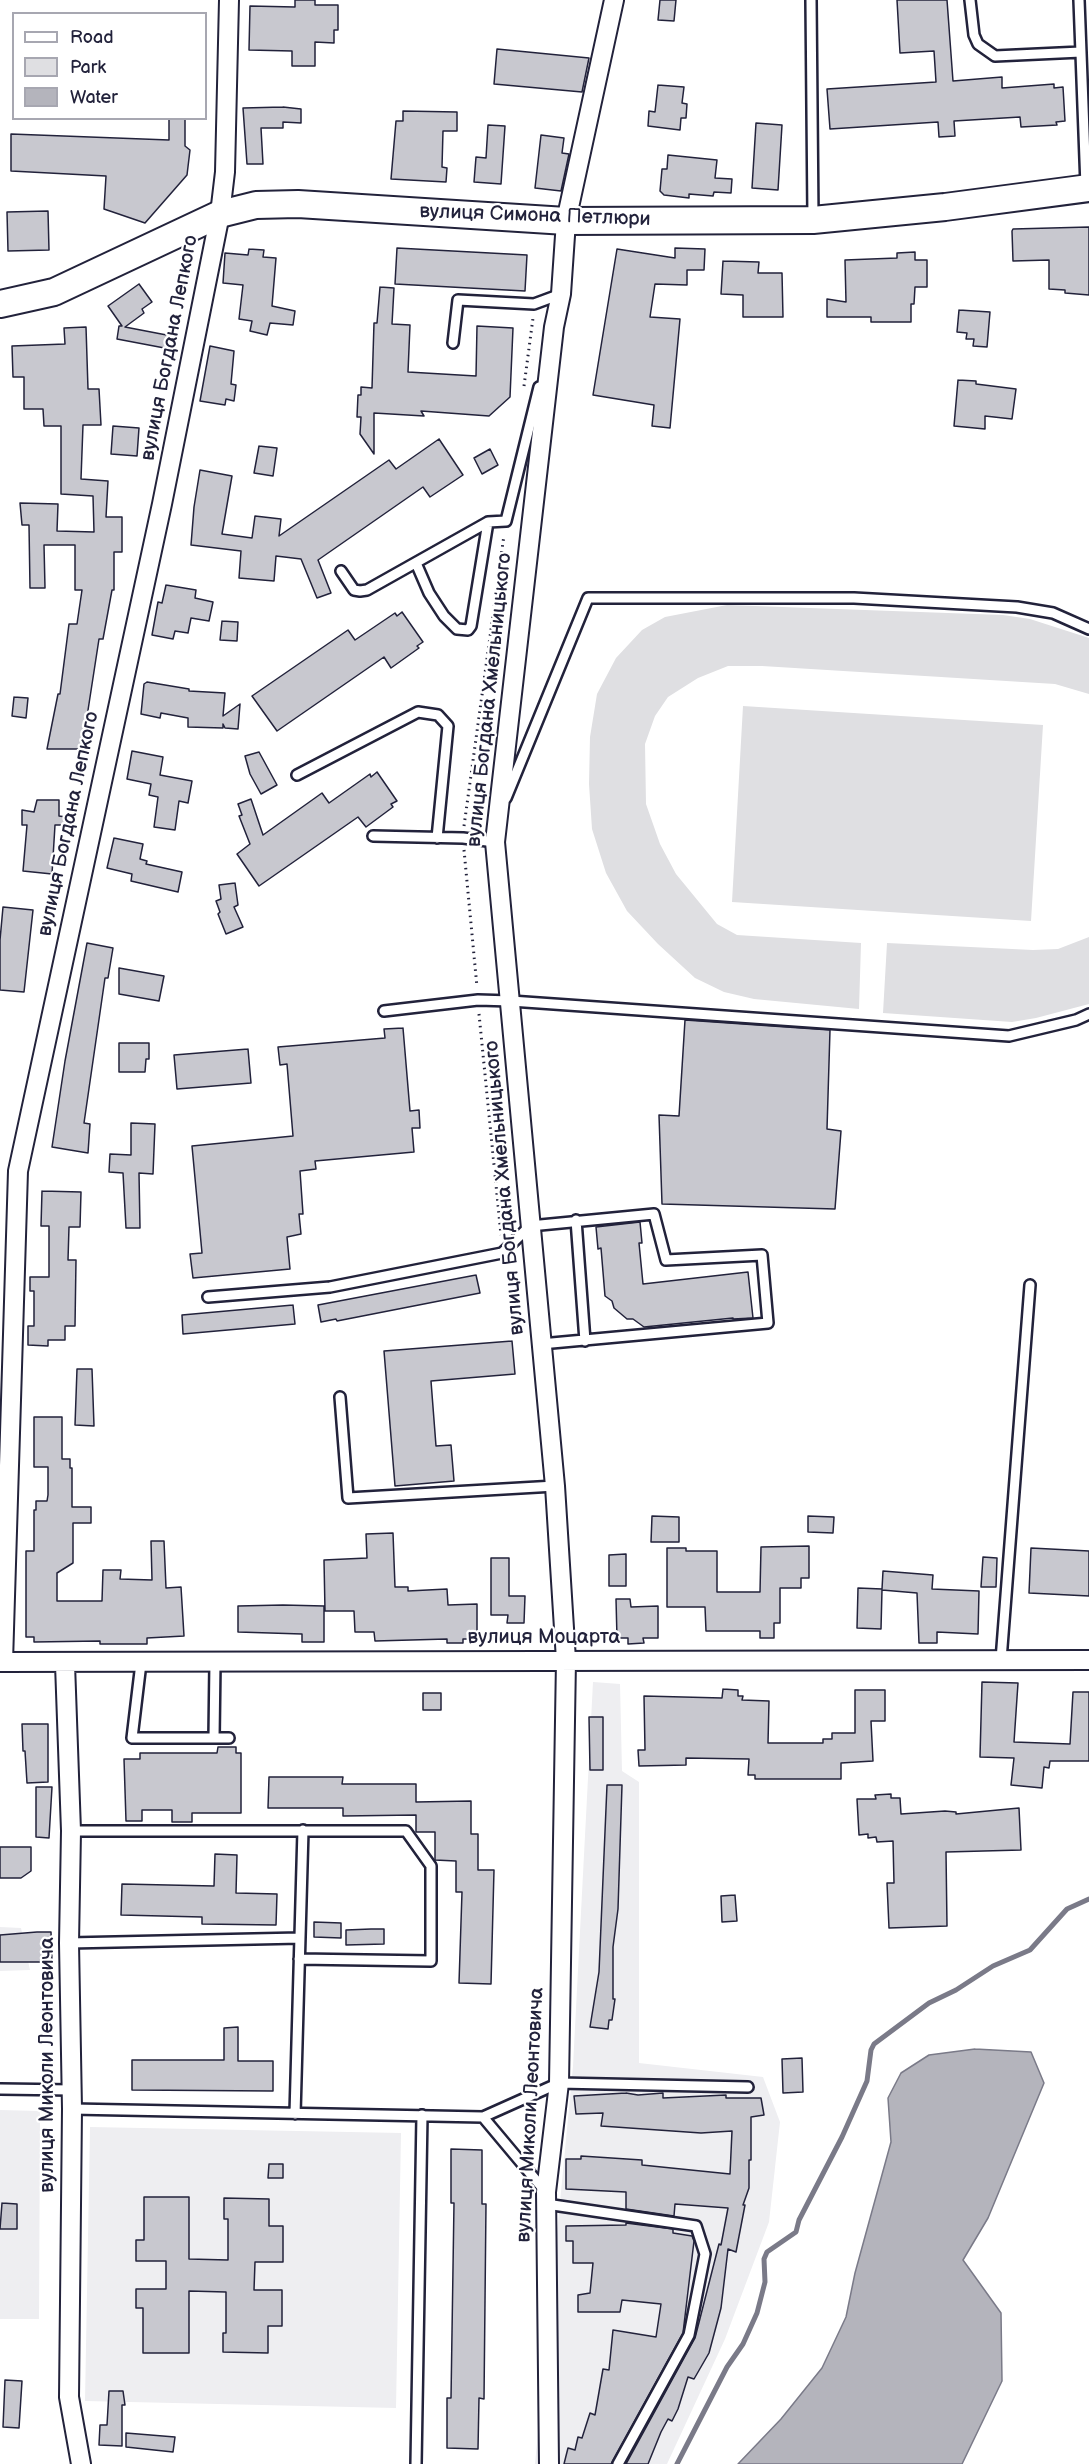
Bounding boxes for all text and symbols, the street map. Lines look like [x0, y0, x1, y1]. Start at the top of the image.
legend [12, 12, 207, 120]
text: Road [70, 27, 114, 48]
text: Park [70, 57, 106, 78]
text: Water [70, 87, 118, 108]
street label: вулиця Симона Петлюри [419, 200, 651, 232]
street label: вулиця Богдана Лепкого [136, 233, 204, 463]
street label: вулиця Богдана Хмельницького [463, 552, 517, 848]
street label: вулиця Богдана Лепкого [33, 709, 105, 939]
street label: вулиця Богдана Хмельницького [480, 1040, 530, 1336]
street label: вулиця Моцарта [468, 1626, 620, 1650]
street label: вулиця Миколи Леонтовича [36, 1937, 60, 2193]
street label: вулиця Миколи Леонтовича [512, 1987, 550, 2243]

